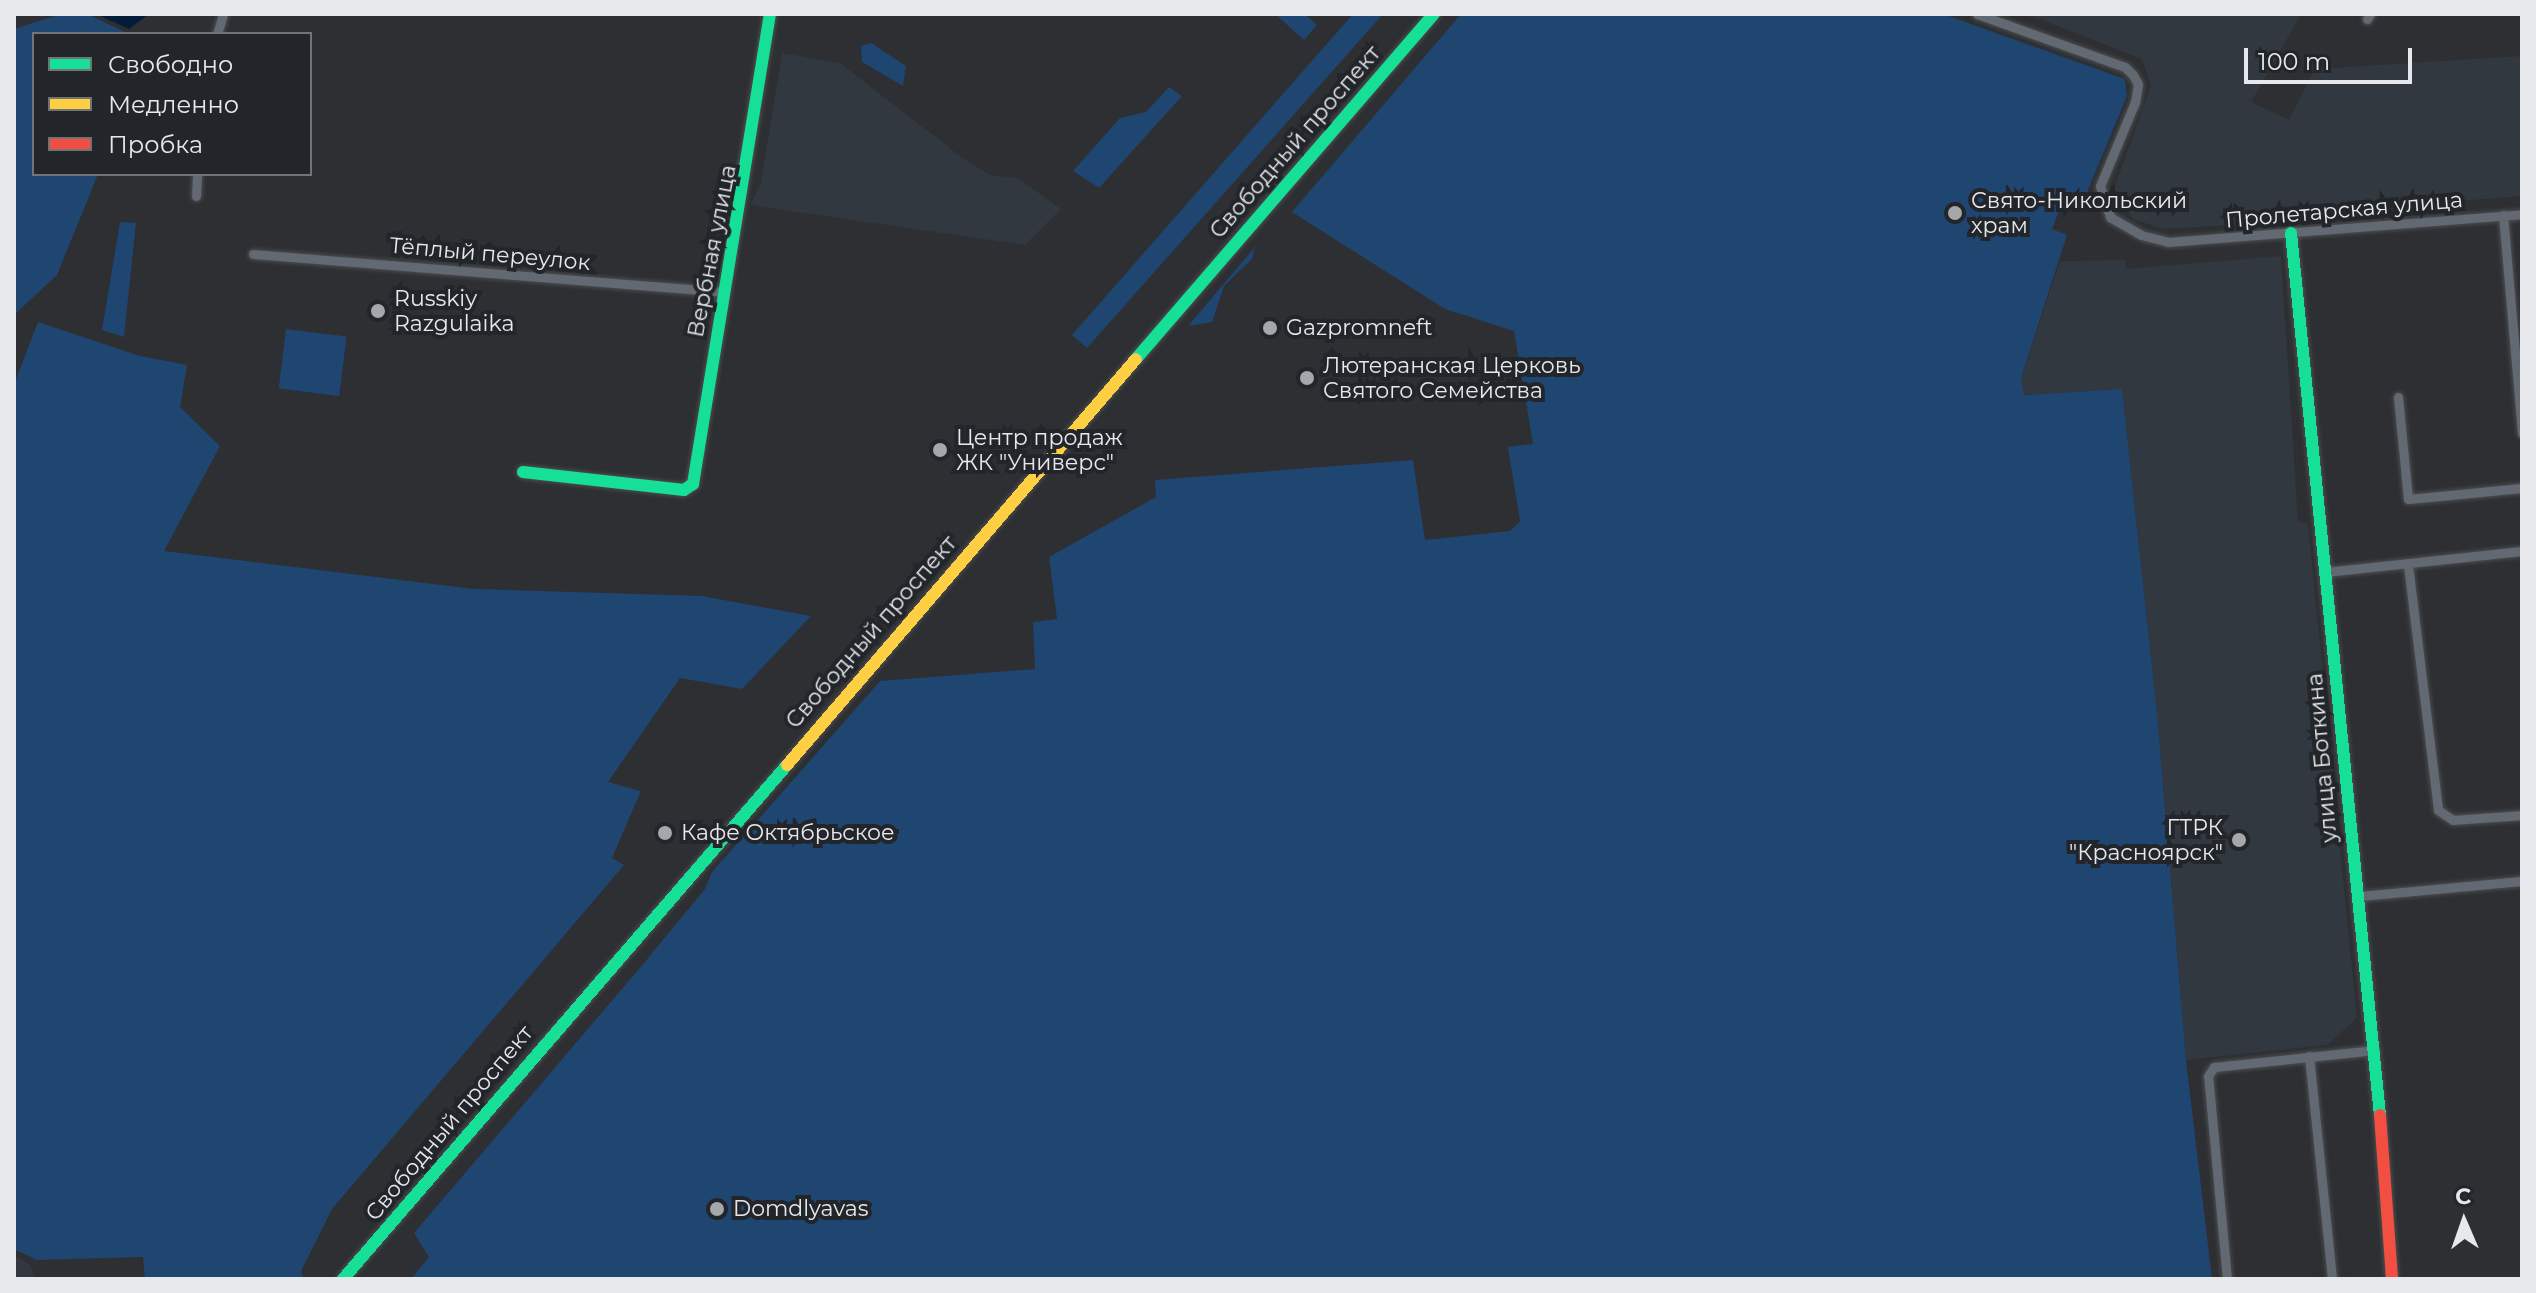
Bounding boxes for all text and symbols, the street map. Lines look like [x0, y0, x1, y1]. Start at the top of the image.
legend [32, 32, 312, 176]
scale bar [2248, 32, 2416, 82]
street label: Свободный проспект [1204, 40, 1386, 244]
text: 100 m [2258, 47, 2330, 76]
text: Свободно [108, 50, 233, 79]
text: Медленно [108, 90, 239, 119]
text: Пробка [108, 130, 203, 159]
street label: Вербная улица [682, 163, 742, 339]
street label: Пролетарская улица [2224, 186, 2464, 234]
place label: Свято-Никольский храм [1971, 187, 2187, 238]
marker: Свято-Никольский храм [1946, 204, 1964, 222]
street label: Тёплый переулок [388, 232, 592, 276]
place label: Russkiy Razgulaika [394, 285, 514, 336]
marker: Russkiy Razgulaika [369, 302, 387, 320]
place label: Gazpromneft [1286, 315, 1432, 341]
marker: Gazpromneft [1261, 319, 1279, 337]
place label: Лютеранская Церковь Святого Семейства [1323, 352, 1581, 404]
marker: Лютеранская Церковь Святого Семейства [1298, 369, 1316, 387]
place label: Центр продаж ЖК "Универс" [956, 424, 1123, 476]
marker: Центр продаж ЖК "Универс" [931, 441, 949, 459]
street label: Свободный проспект [780, 530, 962, 734]
street label: улица Боткина [2301, 672, 2343, 844]
place label: ГТРК "Красноярск" [2069, 814, 2223, 866]
place label: Кафе Октябрьское [681, 820, 895, 846]
marker: Кафе Октябрьское [656, 824, 674, 842]
marker: ГТРК "Красноярск" [2230, 831, 2248, 849]
street label: Свободный проспект [360, 1020, 538, 1226]
north arrow [2424, 1181, 2504, 1261]
text: С [2455, 1183, 2472, 1210]
place label: Domdlyavas [733, 1196, 869, 1222]
marker: Domdlyavas [708, 1200, 726, 1218]

